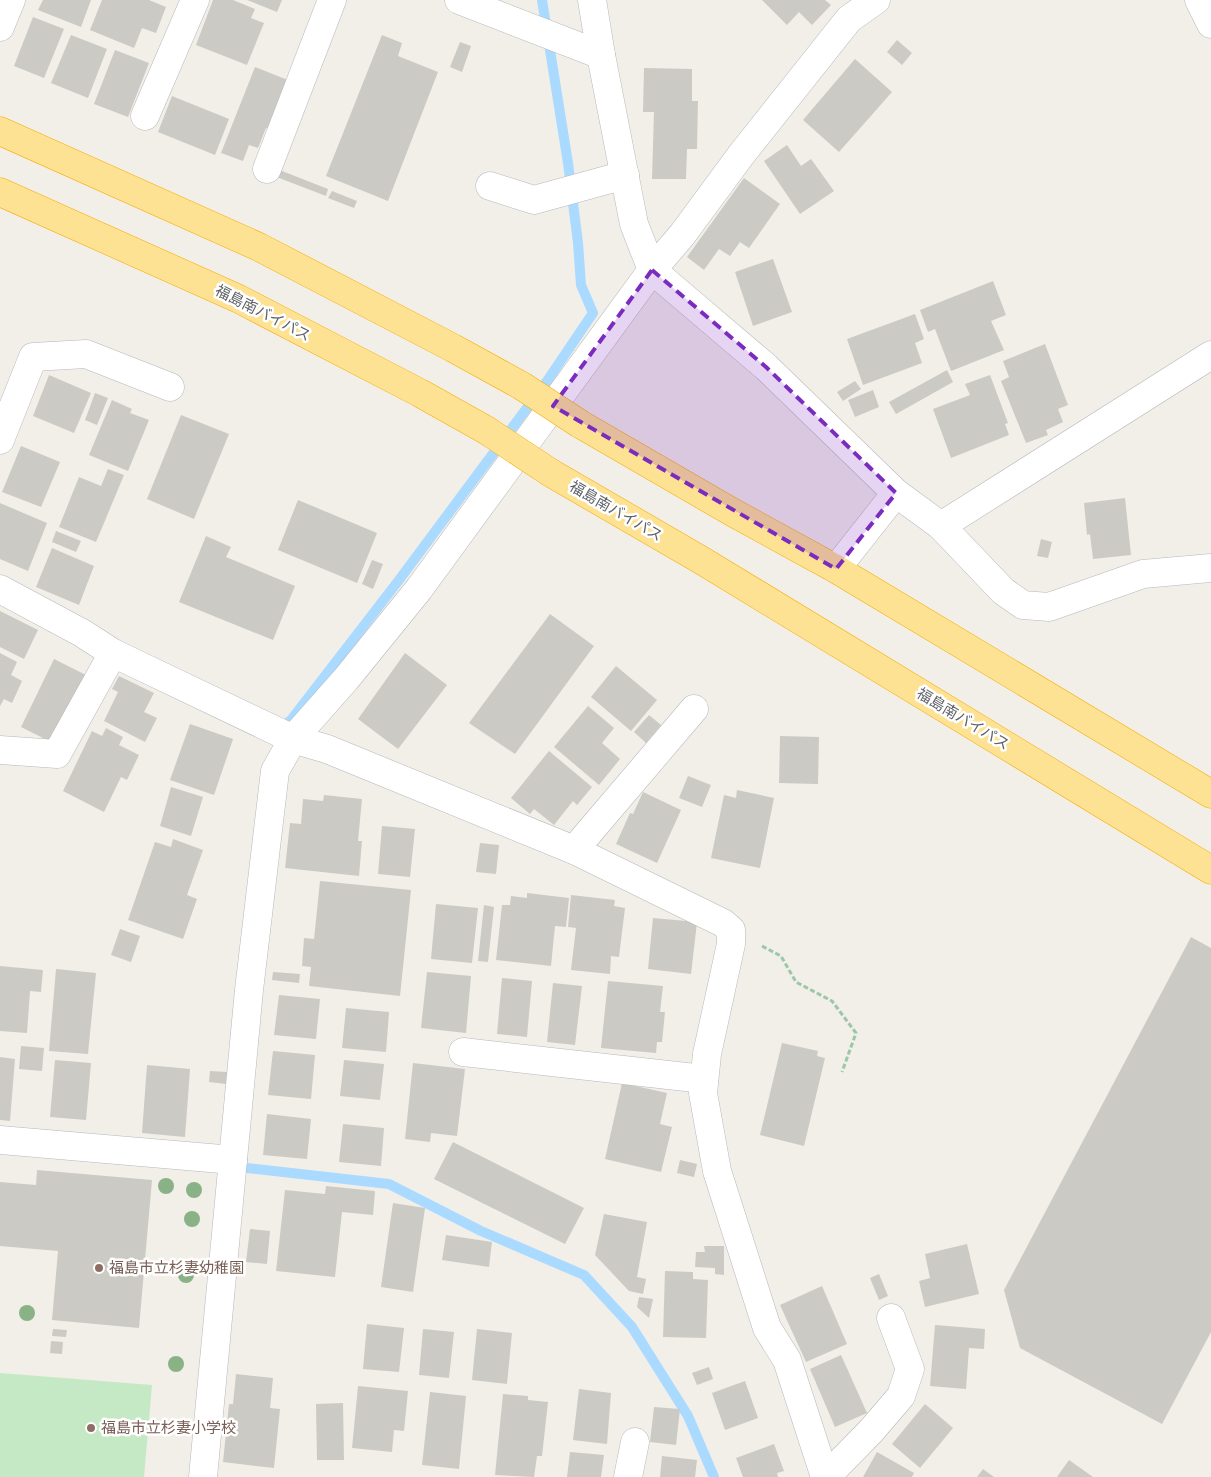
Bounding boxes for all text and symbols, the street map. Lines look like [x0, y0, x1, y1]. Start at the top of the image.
street label: 福島南バイパス [212, 281, 314, 345]
street label: 福島南バイパス [566, 477, 666, 545]
street label: 福島南バイパス [913, 684, 1013, 754]
place label: 福島市立杉妻幼稚園 [109, 1259, 244, 1277]
marker: 福島市立杉妻幼稚園 [93, 1262, 105, 1274]
place label: 福島市立杉妻小学校 [101, 1419, 236, 1437]
marker: 福島市立杉妻小学校 [85, 1422, 97, 1434]

